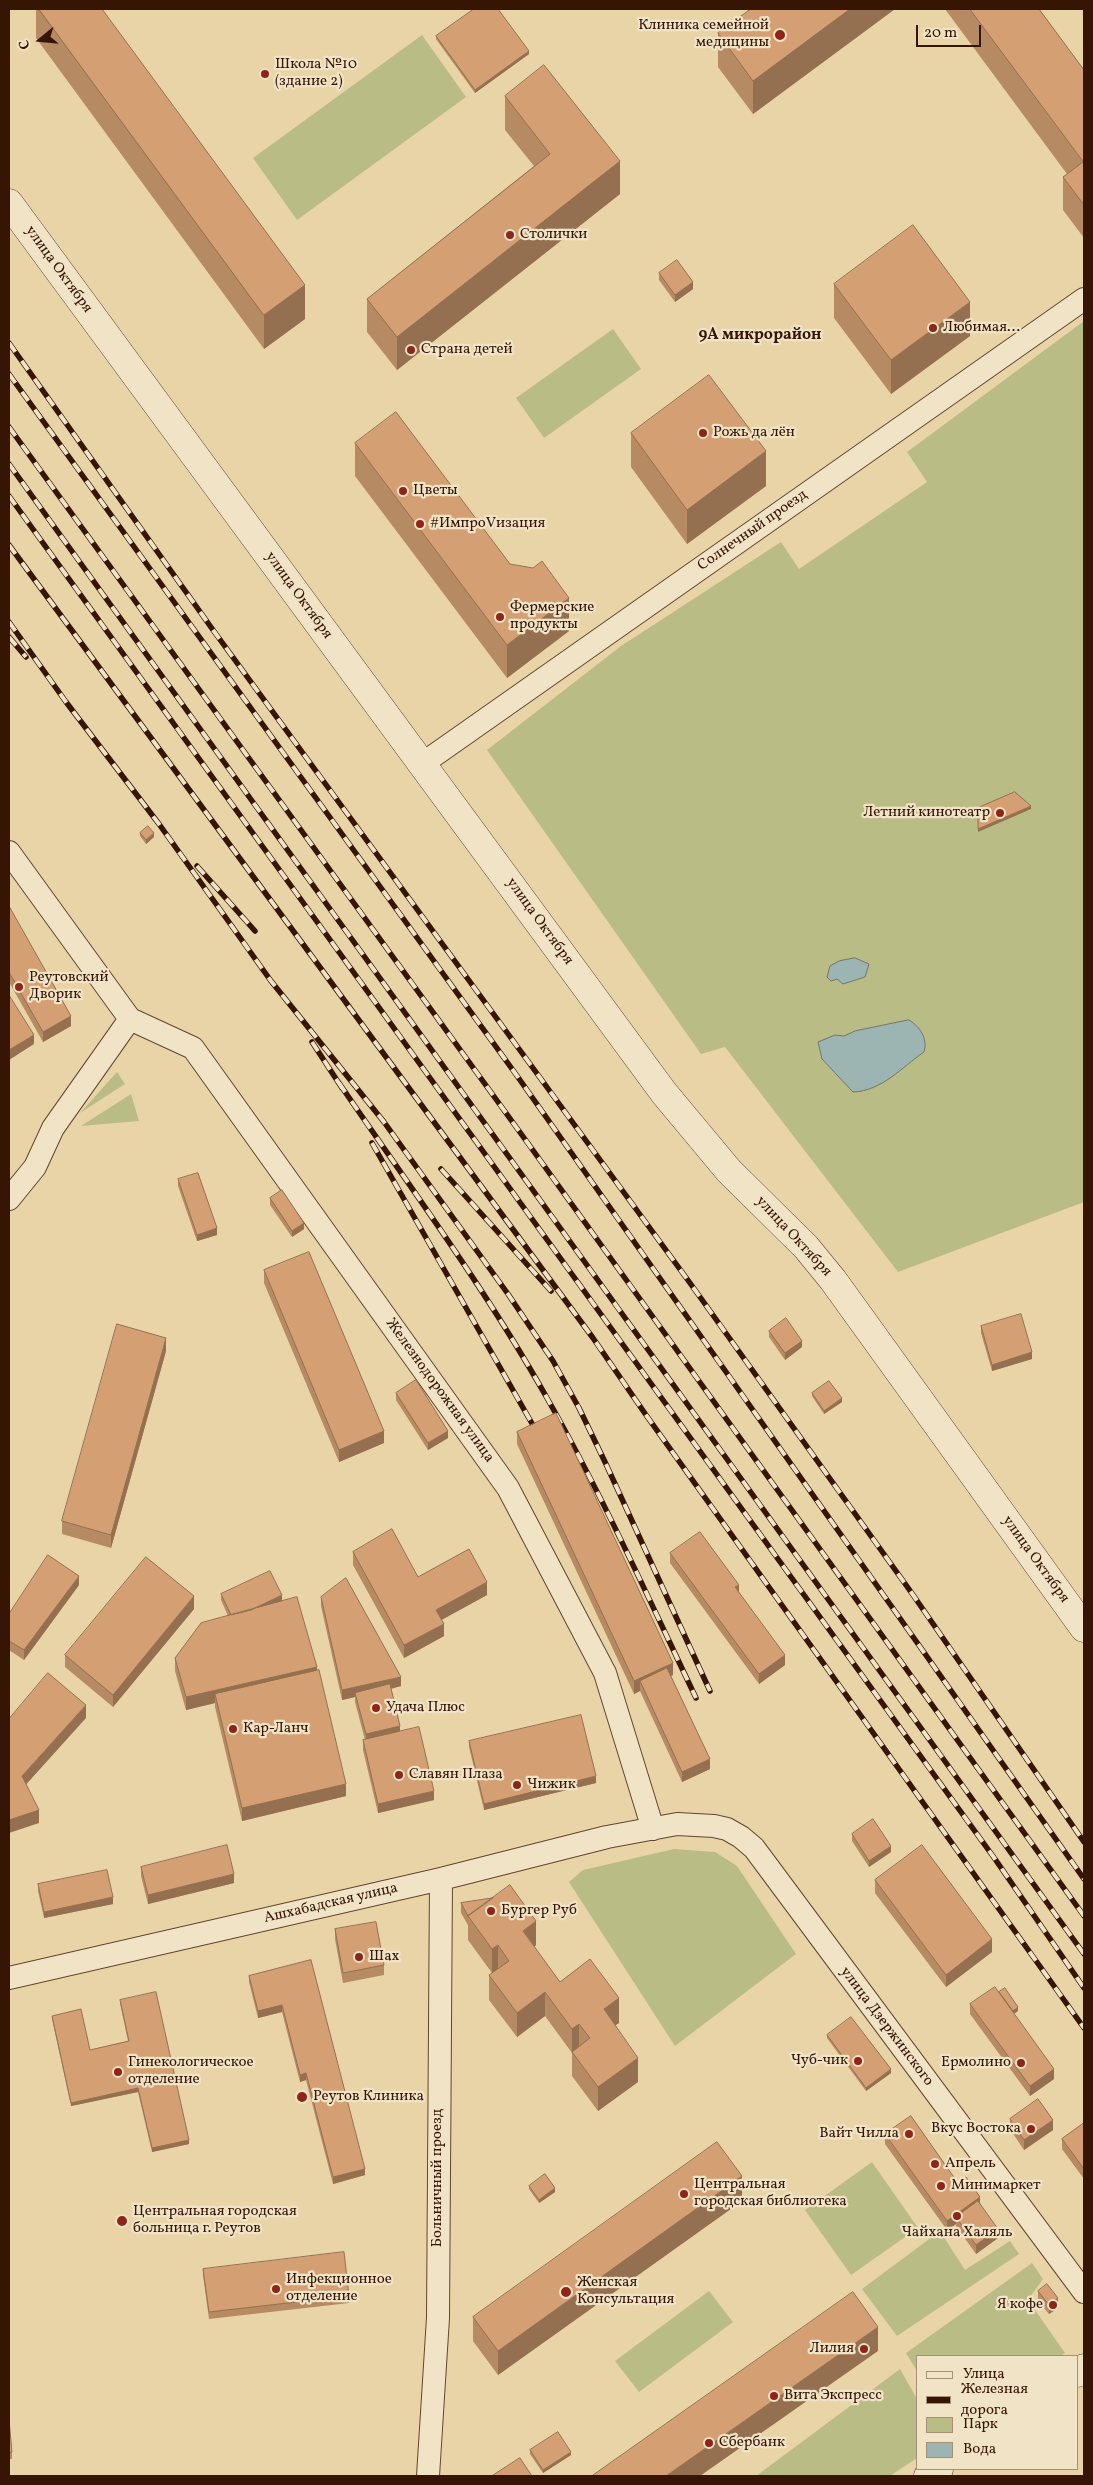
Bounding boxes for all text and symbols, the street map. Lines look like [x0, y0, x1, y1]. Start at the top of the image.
north arrow [15, 15, 65, 65]
scale bar [918, 15, 983, 47]
place label: Клиника семейной медицины [638, 17, 769, 52]
text: 20 m [924, 23, 957, 44]
marker: Клиника семейной медицины [773, 28, 787, 42]
text: С [15, 37, 36, 52]
place label: Школа №10 (здание 2) [275, 56, 357, 91]
marker: Школа №10 (здание 2) [259, 68, 271, 80]
street label: улица Октября [20, 223, 96, 317]
place label: Столички [520, 226, 587, 244]
marker: Столички [504, 229, 516, 241]
place label: Любимая... [943, 319, 1020, 337]
marker: Любимая... [927, 322, 939, 334]
district label: 9А микрорайон [698, 326, 822, 346]
place label: Страна детей [421, 341, 513, 359]
marker: Страна детей [405, 344, 417, 356]
place label: Рожь да лён [713, 424, 795, 442]
marker: Рожь да лён [697, 427, 709, 439]
place label: Цветы [413, 482, 458, 500]
marker: Цветы [397, 485, 409, 497]
street label: Солнечный проезд [695, 486, 811, 576]
place label: #ИмпроVизация [430, 515, 545, 533]
marker: #ИмпроVизация [414, 518, 426, 530]
street label: улица Октября [260, 549, 336, 643]
place label: Фермерские продукты [510, 599, 594, 634]
marker: Фермерские продукты [494, 611, 506, 623]
place label: Летний кинотеатр [863, 804, 990, 822]
marker: Летний кинотеатр [994, 807, 1006, 819]
street label: улица Октября [501, 875, 577, 969]
place label: Реутовский Дворик [29, 969, 109, 1004]
marker: Реутовский Дворик [13, 981, 25, 993]
street label: улица Октября [751, 1193, 835, 1281]
street label: Железнодорожная улица [381, 1315, 497, 1467]
street label: улица Октября [997, 1513, 1073, 1607]
place label: Удача Плюс [386, 1699, 465, 1717]
marker: Удача Плюс [370, 1702, 382, 1714]
place label: Кар-Ланч [243, 1720, 309, 1738]
marker: Кар-Ланч [227, 1723, 239, 1735]
place label: Славян Плаза [409, 1766, 503, 1784]
marker: Славян Плаза [393, 1769, 405, 1781]
place label: Чижик [527, 1776, 576, 1794]
marker: Чижик [511, 1779, 523, 1791]
street label: Ашхабадская улица [262, 1880, 400, 1928]
place label: Бургер Руб [501, 1902, 577, 1920]
marker: Бургер Руб [485, 1905, 497, 1917]
place label: Шах [369, 1948, 399, 1966]
marker: Шах [353, 1951, 365, 1963]
street label: улица Дзержинского [835, 1964, 937, 2090]
place label: Чуб-чик [791, 2052, 848, 2070]
place label: Гинекологическое отделение [128, 2054, 254, 2089]
place label: Ермолино [941, 2054, 1011, 2072]
marker: Чуб-чик [852, 2055, 864, 2067]
marker: Ермолино [1015, 2057, 1027, 2069]
marker: Гинекологическое отделение [112, 2066, 124, 2078]
place label: Реутов Клиника [313, 2088, 424, 2106]
marker: Реутов Клиника [295, 2090, 309, 2104]
street label: Больничный проезд [429, 2109, 447, 2247]
place label: Вкус Востока [931, 2120, 1021, 2138]
marker: Вкус Востока [1025, 2123, 1037, 2135]
place label: Вайт Чилла [819, 2125, 899, 2143]
marker: Вайт Чилла [903, 2128, 915, 2140]
place label: Апрель [945, 2155, 996, 2173]
marker: Апрель [929, 2158, 941, 2170]
place label: Центральная городская библиотека [694, 2176, 847, 2211]
place label: Минимаркет [951, 2177, 1041, 2195]
marker: Минимаркет [935, 2180, 947, 2192]
marker: Центральная городская библиотека [678, 2188, 690, 2200]
place label: Центральная городская больница г. Реутов [133, 2203, 297, 2238]
marker: Чайхана Халяль [951, 2210, 963, 2222]
marker: Центральная городская больница г. Реутов [115, 2214, 129, 2228]
place label: Чайхана Халяль [901, 2224, 1013, 2242]
place label: Инфекционное отделение [286, 2271, 392, 2306]
place label: Женская Консультация [577, 2274, 674, 2309]
marker: Инфекционное отделение [270, 2283, 282, 2295]
marker: Женская Консультация [559, 2285, 573, 2299]
place label: Я кофе [997, 2296, 1043, 2314]
marker: Я кофе [1047, 2299, 1059, 2311]
place label: Лилия [810, 2340, 854, 2358]
marker: Лилия [858, 2343, 870, 2355]
legend [916, 2355, 1078, 2470]
text: Улица [963, 2364, 1005, 2385]
text: Железная дорога [961, 2379, 1028, 2421]
place label: Вита Экспресс [784, 2387, 882, 2405]
marker: Вита Экспресс [768, 2390, 780, 2402]
text: Парк [963, 2414, 998, 2435]
place label: Сбербанк [719, 2434, 785, 2452]
marker: Сбербанк [703, 2437, 715, 2449]
text: Вода [963, 2439, 996, 2460]

